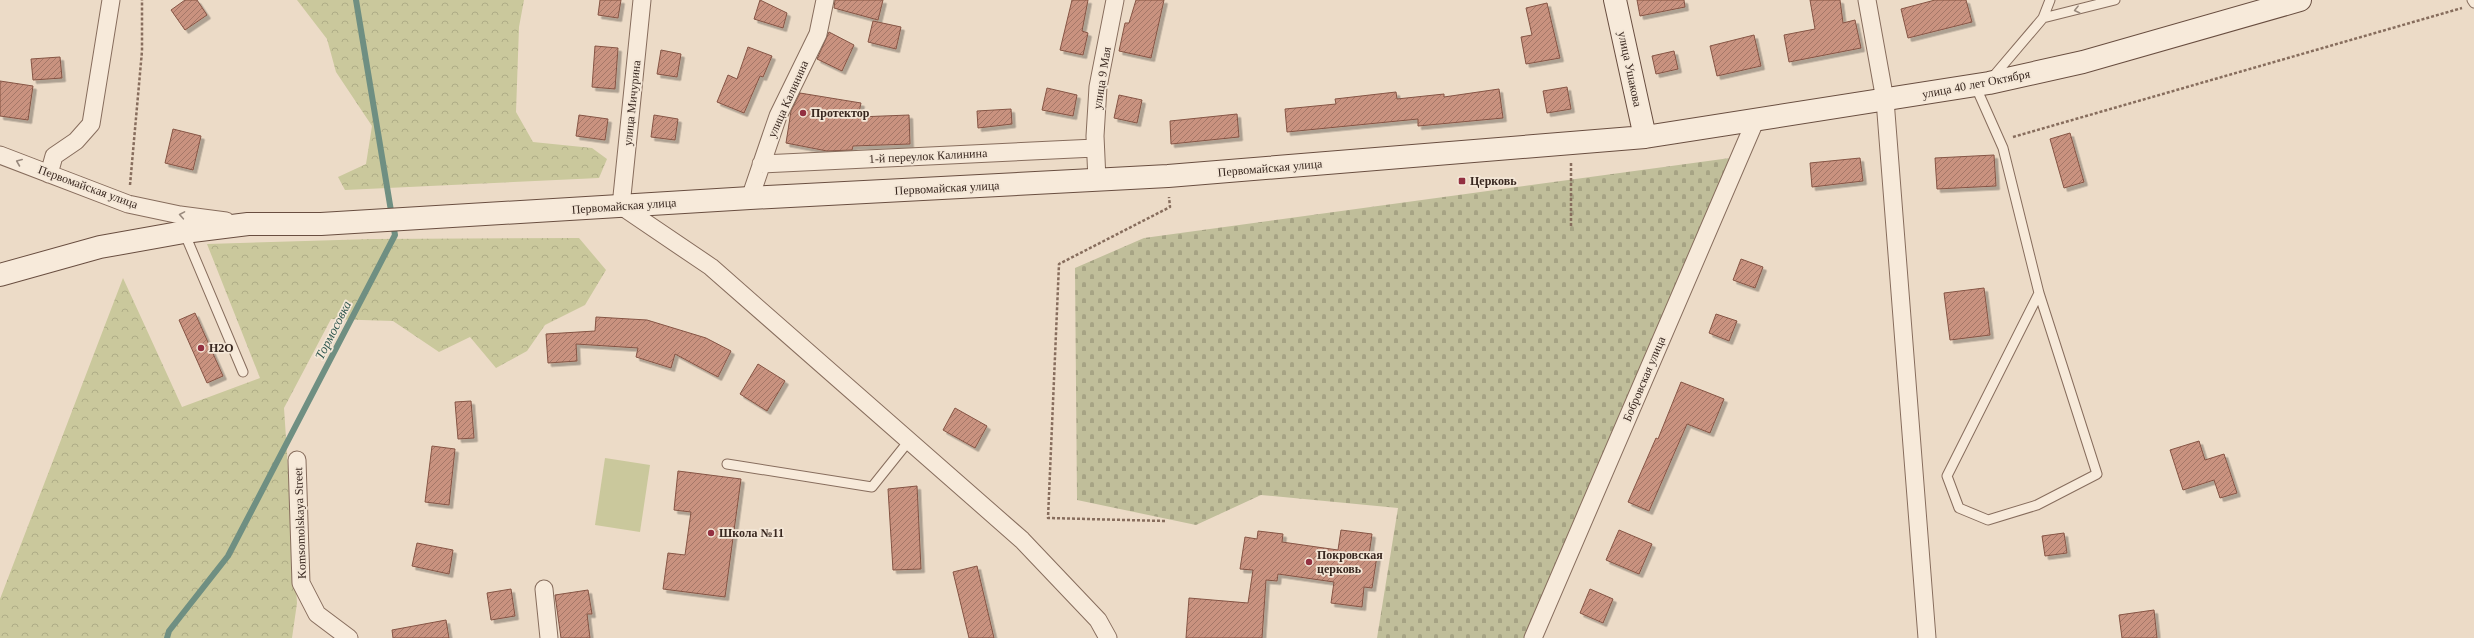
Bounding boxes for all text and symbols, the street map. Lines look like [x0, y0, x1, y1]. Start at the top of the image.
one-way arrow [2074, 5, 2080, 13]
street label: улица Ушакова [1615, 30, 1645, 109]
street label: улица 9 Мая [1090, 45, 1114, 110]
street label: улица Калинина [765, 58, 812, 140]
street label: улица Мичурина [621, 59, 644, 146]
street label: улица 40 лет Октября [1921, 67, 2032, 101]
place label: Протектор [811, 106, 870, 120]
marker: Протектор [798, 108, 808, 118]
street label: 1-й переулок Калинина [868, 146, 988, 166]
street label: Первомайская улица [1217, 156, 1324, 180]
one-way arrow [15, 158, 22, 166]
street label: Первомайская улица [36, 162, 140, 212]
place label: Церковь [1470, 174, 1517, 188]
marker: Церковь [1457, 176, 1467, 186]
street label: Первомайская улица [894, 178, 1000, 198]
street label: Первомайская улица [571, 195, 678, 217]
one-way arrow [179, 212, 185, 220]
water label: Тормосовка [312, 298, 354, 362]
street label: Бобровская улица [1620, 334, 1668, 424]
place label: H2O [209, 341, 234, 355]
marker: H2O [196, 343, 206, 353]
street label: Komsomolskaya Street [291, 466, 309, 579]
place label: Школа №11 [719, 526, 784, 540]
marker: Школа №11 [706, 528, 716, 538]
place label: Покровская церковь [1317, 548, 1383, 576]
marker: Покровская церковь [1304, 557, 1314, 567]

